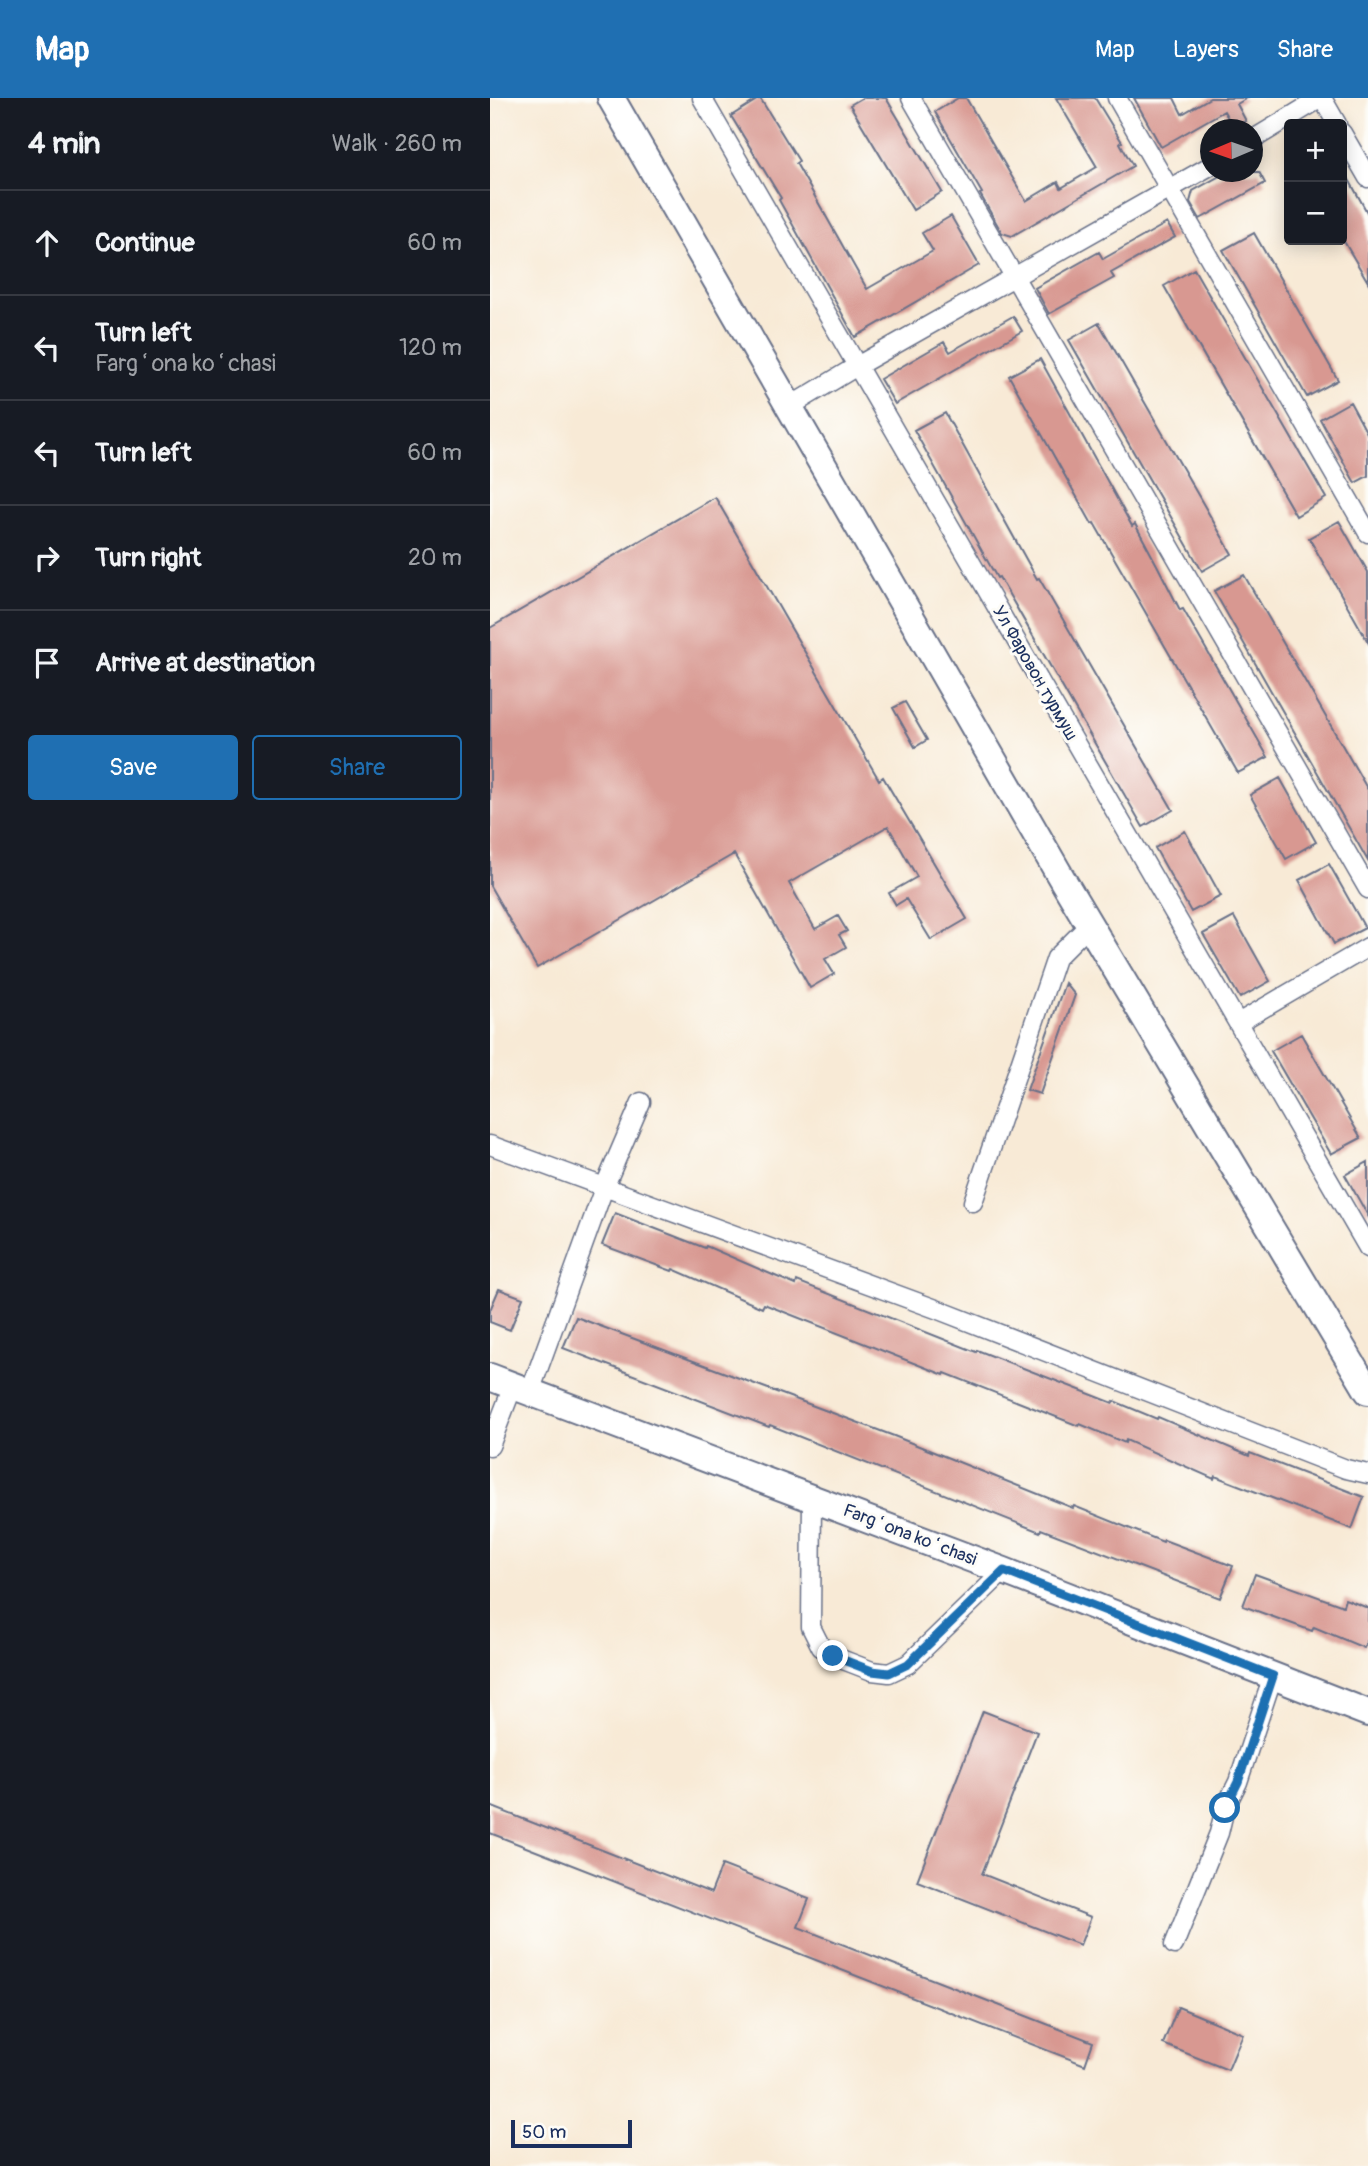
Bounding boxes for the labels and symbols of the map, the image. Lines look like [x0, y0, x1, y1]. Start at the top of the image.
north arrow [1200, 119, 1263, 182]
street label: Ул Фаровон турмуш [987, 602, 1083, 744]
street label: Fargʻona koʻchasi [840, 1499, 980, 1571]
route end [817, 1640, 848, 1671]
route start [1209, 1792, 1240, 1823]
scale bar [511, 2117, 632, 2149]

